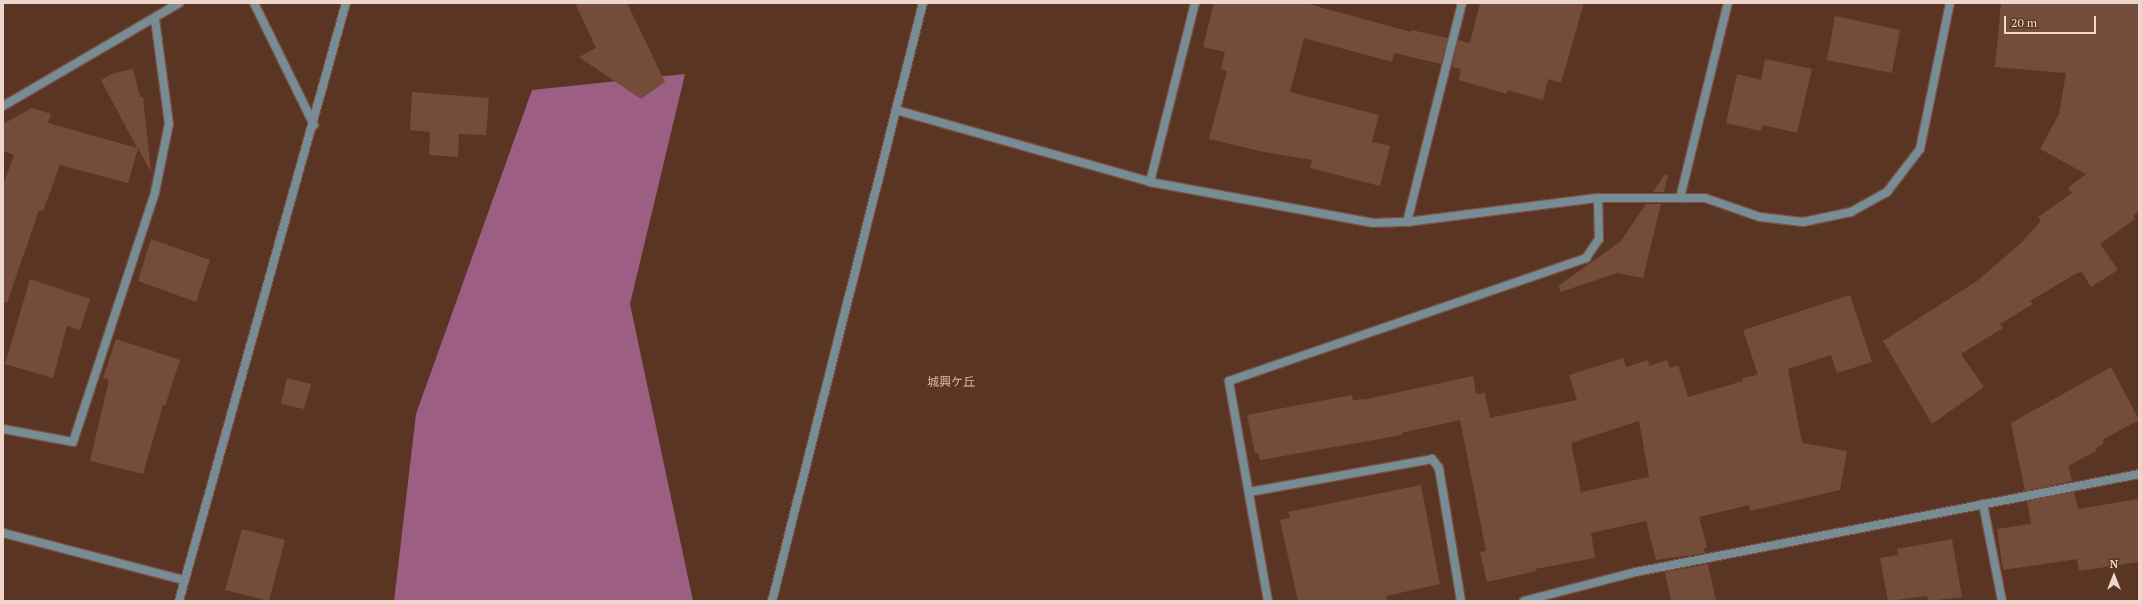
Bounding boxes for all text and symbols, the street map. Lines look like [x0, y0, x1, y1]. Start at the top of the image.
scale bar [2006, 8, 2098, 34]
text: 20 m [2011, 15, 2037, 30]
district label: 城興ケ丘 [927, 375, 975, 389]
north arrow [2094, 556, 2134, 596]
text: N [2110, 557, 2118, 571]

